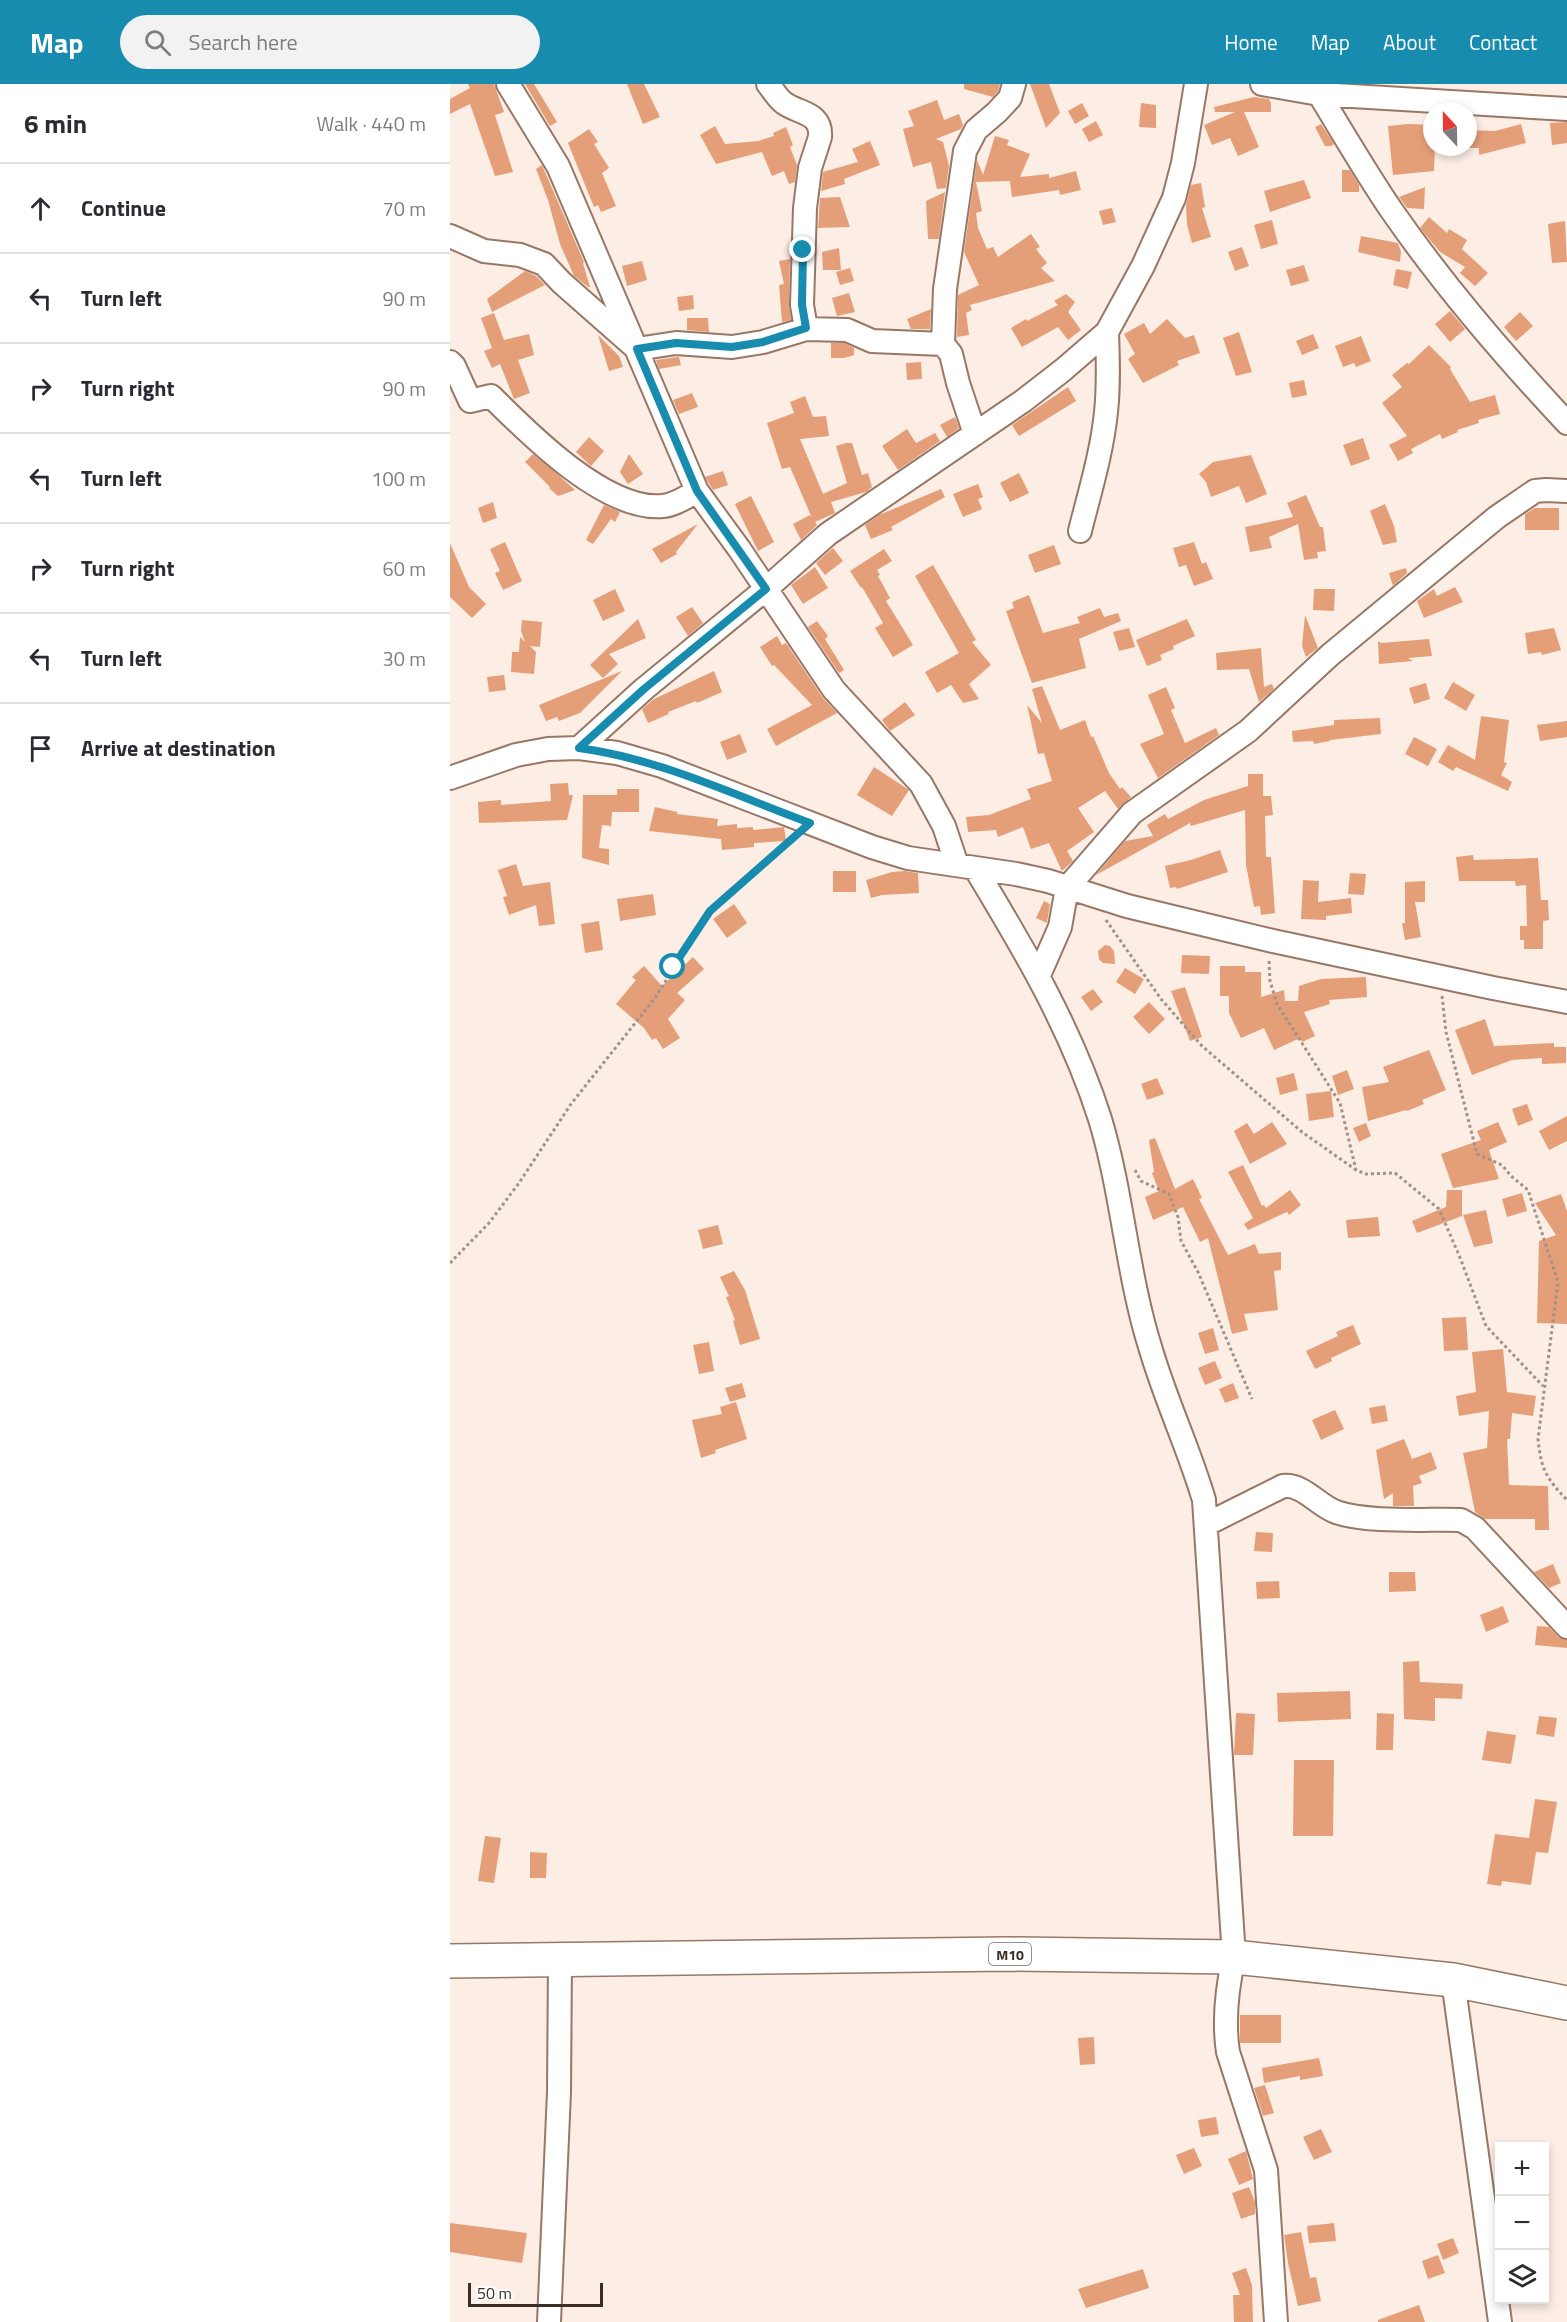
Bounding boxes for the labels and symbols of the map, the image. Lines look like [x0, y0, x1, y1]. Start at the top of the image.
north arrow [1423, 102, 1477, 156]
route end [789, 236, 815, 262]
route start [659, 953, 685, 979]
road number: M10 [989, 1943, 1031, 1965]
scale bar [468, 2280, 603, 2308]

